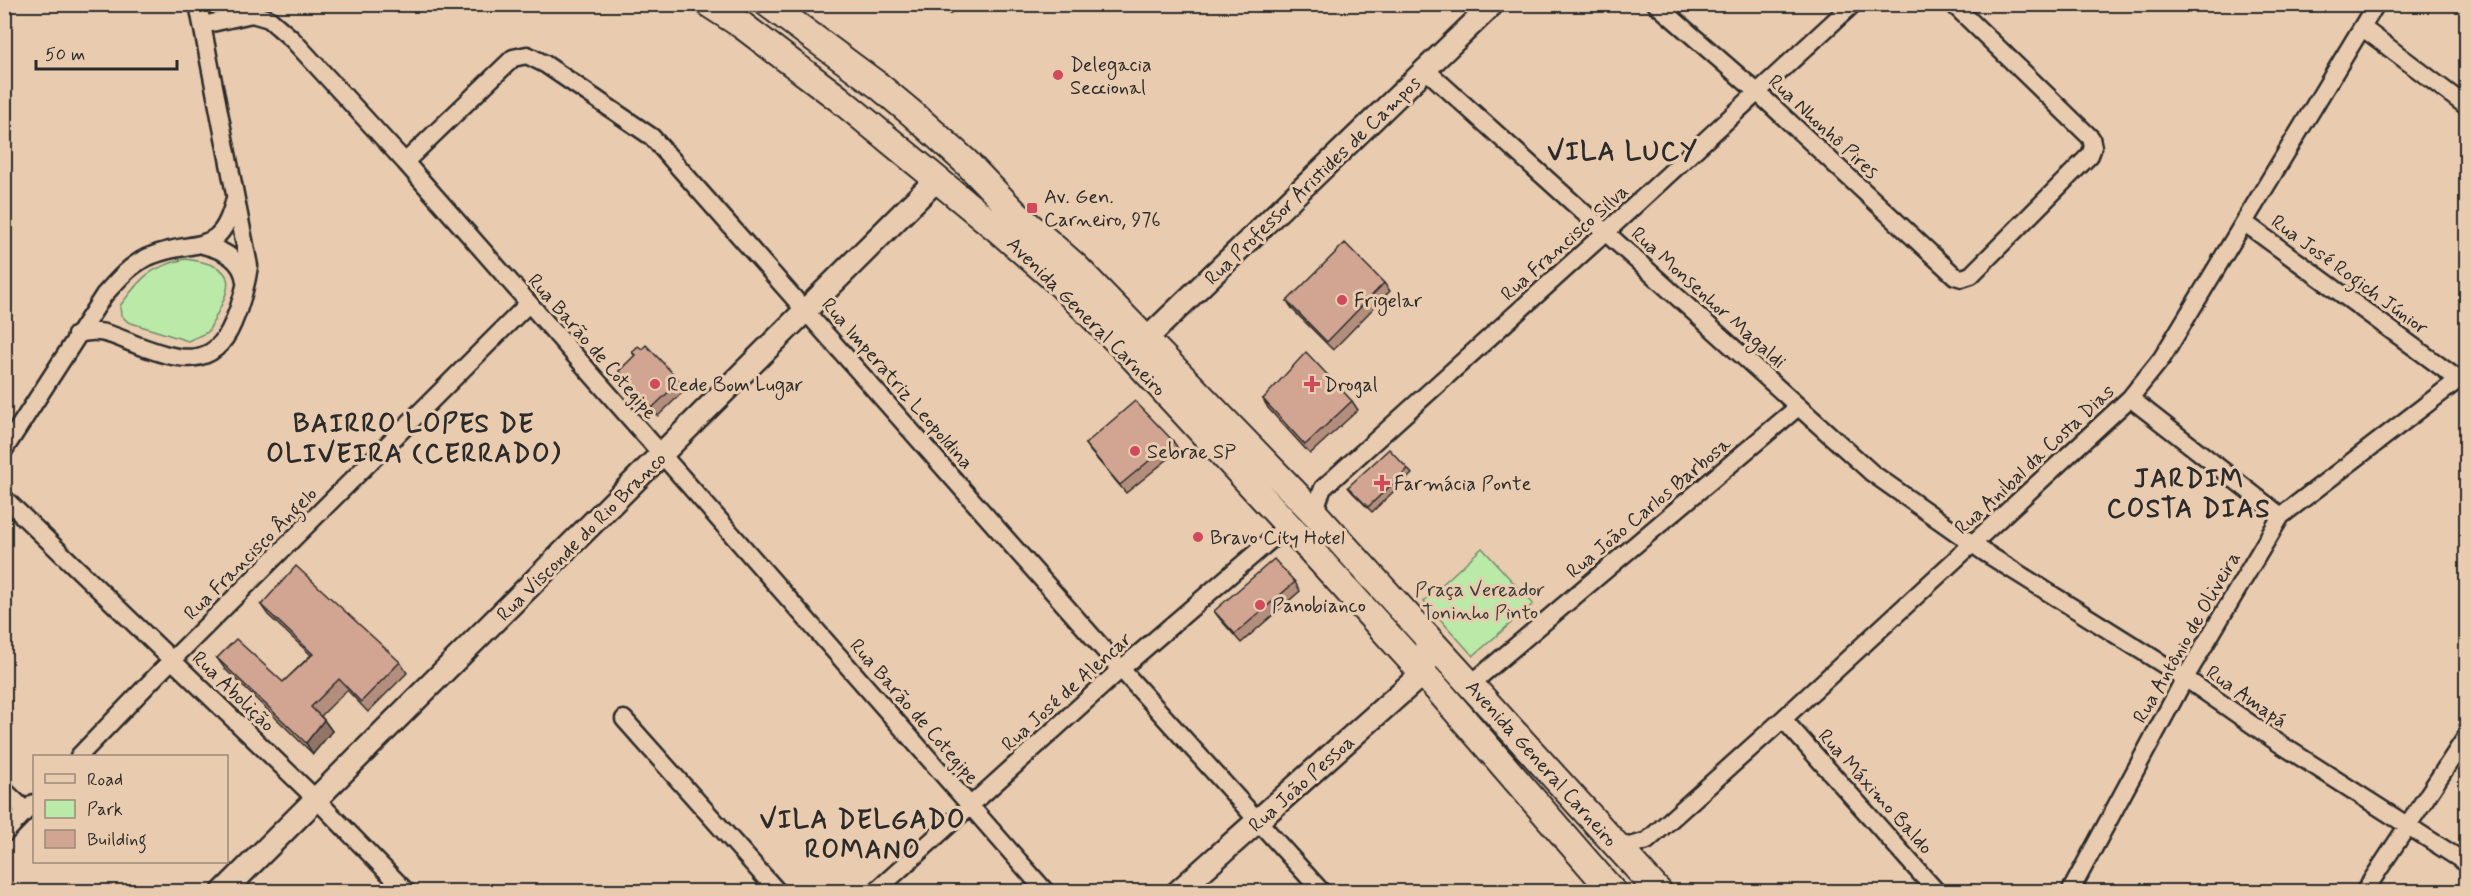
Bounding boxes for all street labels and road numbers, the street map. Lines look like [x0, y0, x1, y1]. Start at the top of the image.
street label: Rua Nhonhô Pires [1762, 69, 1884, 186]
street label: Rua Professor Aristides de Campos [1199, 70, 1427, 292]
street label: Rua Francisco Silva [1495, 178, 1635, 308]
street label: Rua José Rogich Júnior [2264, 209, 2434, 344]
street label: Rua Monsenhor Magaldi [1624, 221, 1791, 376]
street label: Avenida General Carneiro [1000, 231, 1172, 403]
street label: Rua Barão de Cotegipe [521, 268, 663, 426]
street label: Rua Imperatriz Leopoldina [815, 292, 979, 476]
street label: Rua Anibal da Costa Dias [1949, 379, 2121, 541]
street label: Rua João Carlos Barbosa [1561, 431, 1738, 585]
street label: Rua Visconde do Rio Branco [491, 446, 673, 628]
street label: Rua Francisco Ângelo [178, 481, 325, 628]
street label: Rua Antônio de Oliveira [2127, 547, 2248, 729]
street label: Rua José de Alencar [996, 626, 1138, 758]
street label: Rua Barão de Cotegipe [843, 633, 985, 791]
street label: Rua Abolição [186, 646, 280, 739]
street label: Rua Amapá [2200, 659, 2292, 735]
street label: Avenida General Carneiro [1459, 675, 1623, 853]
street label: Rua Máximo Baldo [1811, 723, 1939, 861]
street label: Rua João Pessoa [1243, 729, 1361, 839]

